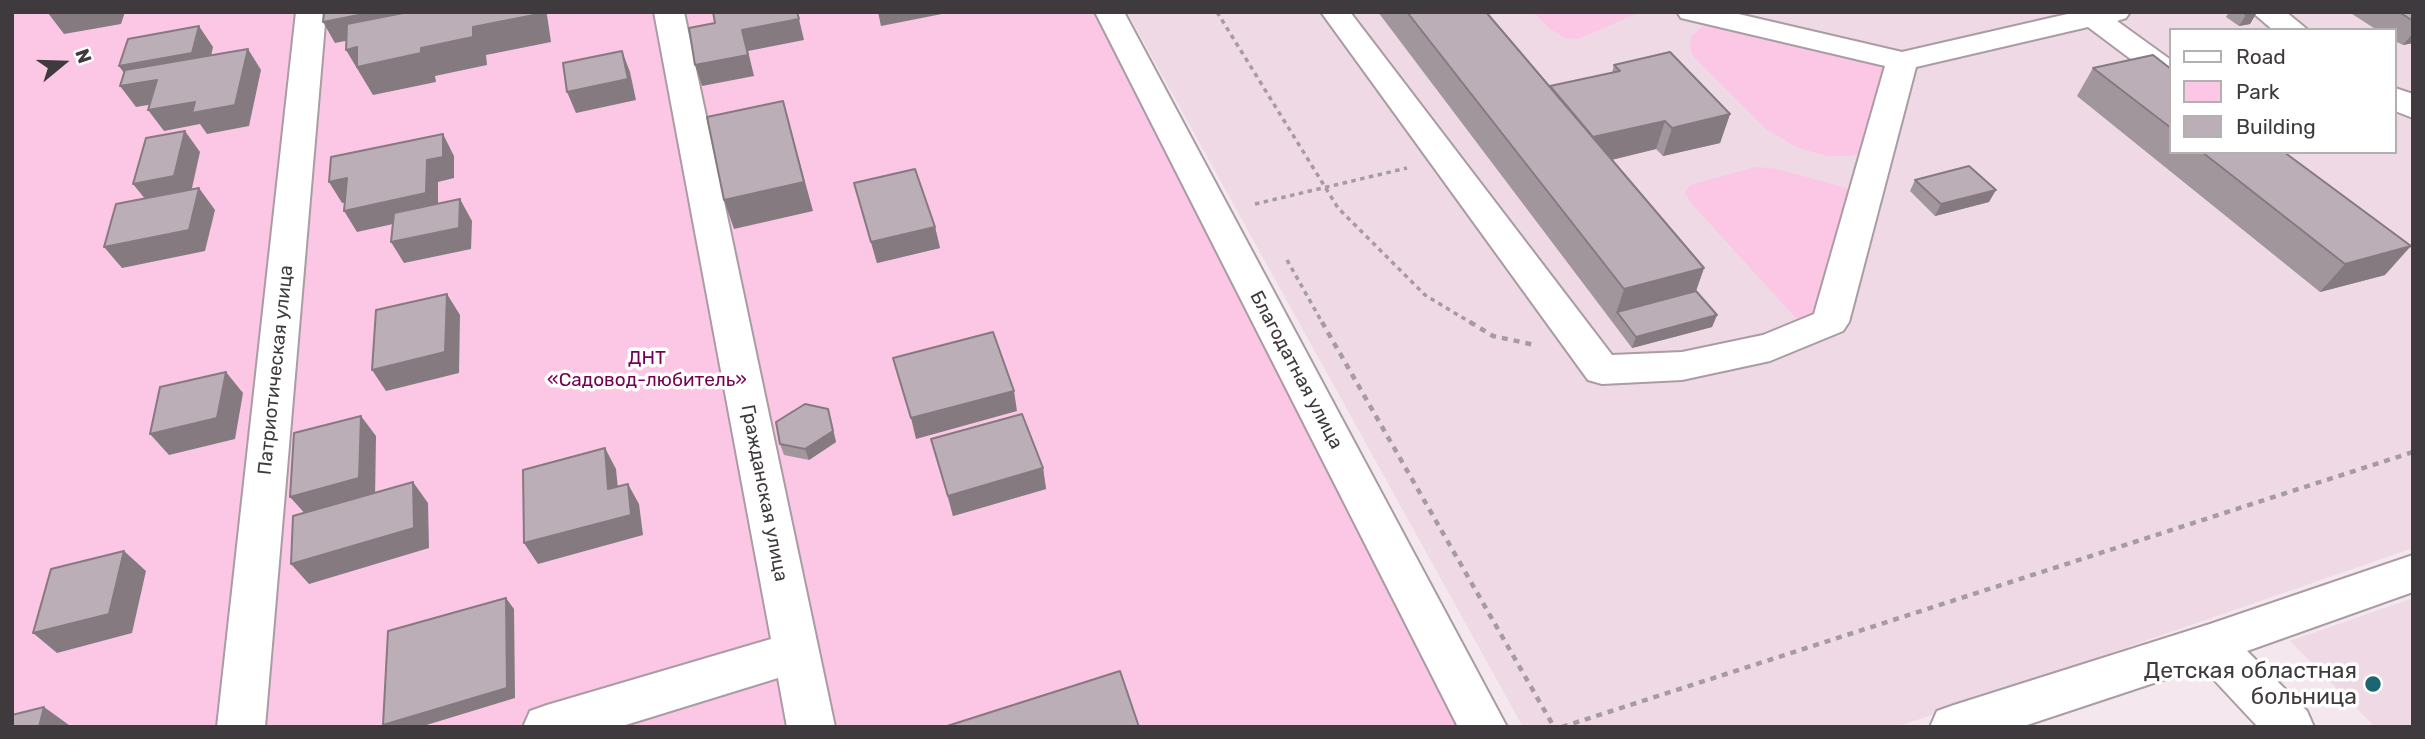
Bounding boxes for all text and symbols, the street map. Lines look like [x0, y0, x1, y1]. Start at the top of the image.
north arrow [28, 28, 98, 98]
legend [2170, 28, 2397, 154]
text: Road [2236, 44, 2286, 69]
text: N [70, 46, 96, 66]
text: Park [2236, 79, 2280, 104]
text: Building [2236, 114, 2316, 139]
street label: Патриотическая улица [254, 264, 298, 476]
street label: Благодатная улица [1245, 287, 1347, 453]
park label: ДНТ «Садовод-любитель» [547, 348, 747, 392]
street label: Гражданская улица [736, 403, 792, 583]
place label: Детская областная больница [2144, 657, 2357, 711]
marker: Детская областная больница [2363, 674, 2383, 694]

